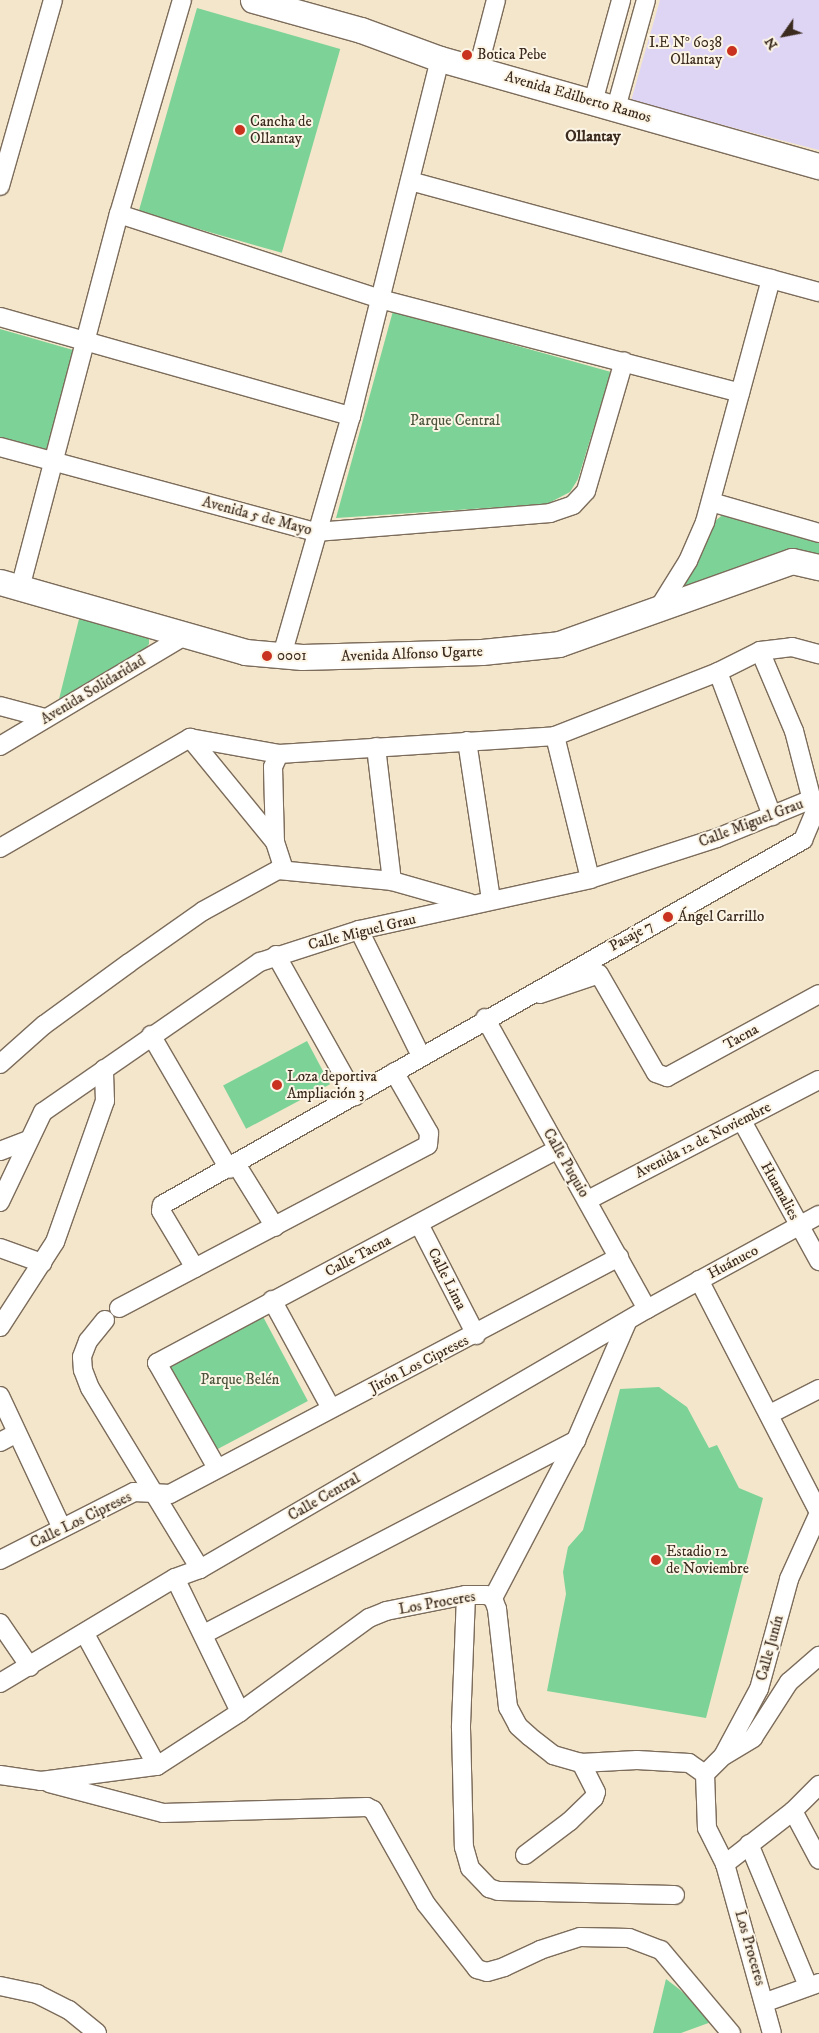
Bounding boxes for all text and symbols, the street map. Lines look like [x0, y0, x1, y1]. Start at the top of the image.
north arrow [759, 10, 809, 60]
place label: I.E N° 6038 Ollantay [649, 33, 722, 68]
text: N [761, 33, 782, 53]
marker: I.E N° 6038 Ollantay [726, 45, 738, 57]
place label: Botica Pebe [477, 46, 546, 64]
marker: Botica Pebe [461, 49, 473, 61]
street label: Avenida Edilberto Ramos [503, 67, 653, 127]
place label: Cancha de Ollantay [250, 112, 312, 147]
marker: Cancha de Ollantay [234, 124, 246, 136]
district label: Ollantay [565, 126, 621, 146]
park label: Parque Central [410, 412, 500, 430]
street label: Avenida 5 de Mayo [200, 493, 314, 539]
street label: Avenida Alfonso Ugarte [341, 643, 483, 665]
place label: 0001 [277, 647, 307, 665]
marker: 0001 [261, 650, 273, 662]
street label: Avenida Solidaridad [37, 652, 149, 728]
street label: Calle Miguel Grau [696, 795, 806, 851]
place label: Ángel Carrillo [678, 908, 764, 926]
street label: Calle Miguel Grau [306, 910, 418, 954]
marker: Ángel Carrillo [662, 911, 674, 923]
street label: Pasaje 7 [606, 917, 656, 955]
street label: Tacna [720, 1020, 762, 1054]
place label: Loza deportiva Ampliación 3 [287, 1067, 377, 1102]
marker: Loza deportiva Ampliación 3 [271, 1079, 283, 1091]
street label: Avenida 12 de Noviembre [632, 1098, 774, 1182]
street label: Calle Puquio [539, 1125, 593, 1201]
street label: Huamalies [757, 1159, 803, 1223]
street label: Calle Tacna [322, 1231, 394, 1281]
street label: Huánuco [705, 1241, 761, 1283]
street label: Calle Lima [424, 1245, 470, 1313]
street label: Jirón Los Cipreses [366, 1331, 472, 1397]
park label: Parque Belén [201, 1371, 279, 1389]
street label: Calle Central [285, 1469, 363, 1525]
street label: Calle Los Cipreses [27, 1488, 135, 1552]
place label: Estadio 12 de Noviembre [666, 1542, 749, 1577]
marker: Estadio 12 de Noviembre [650, 1554, 662, 1566]
street label: Los Proceres [397, 1587, 477, 1619]
street label: Calle Junín [753, 1613, 787, 1683]
street label: Los Proceres [731, 1908, 769, 1988]

